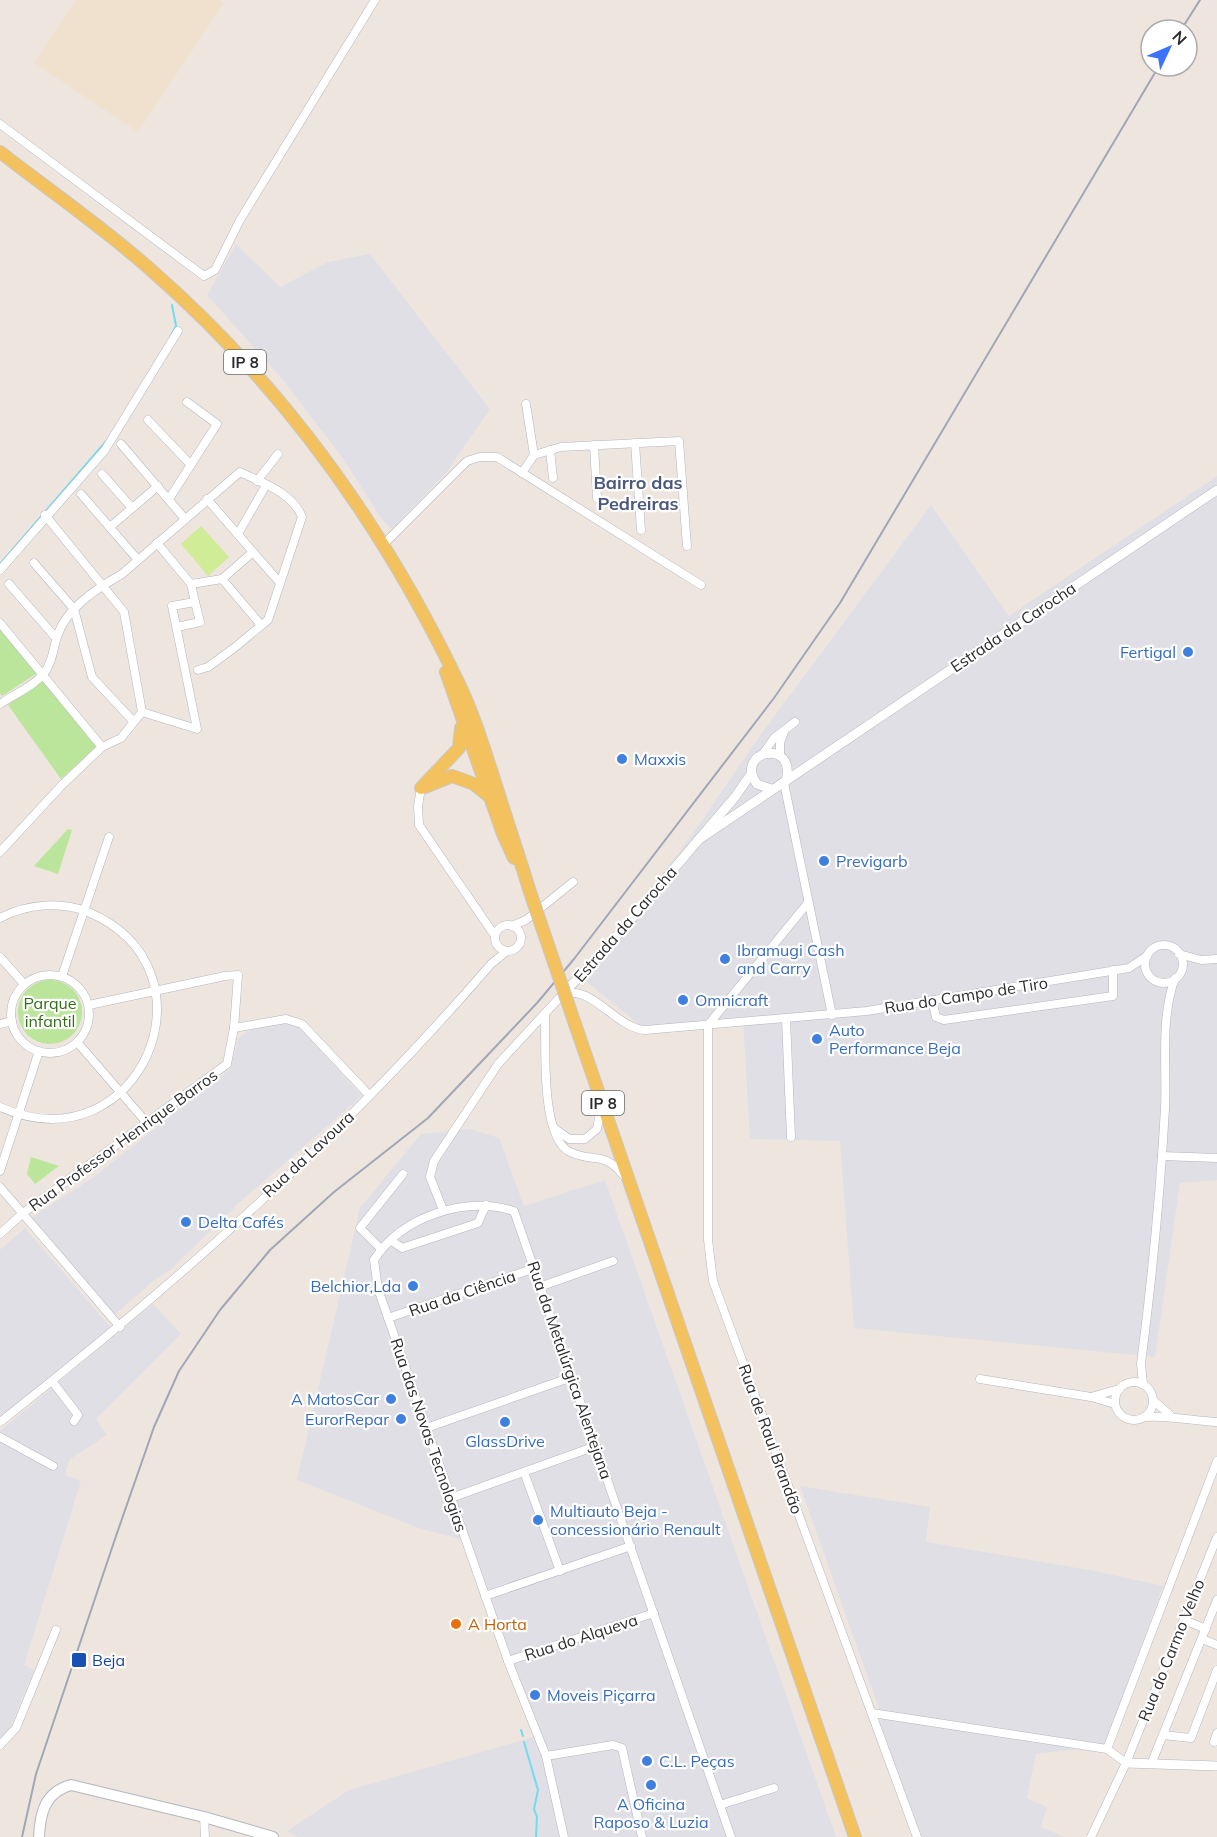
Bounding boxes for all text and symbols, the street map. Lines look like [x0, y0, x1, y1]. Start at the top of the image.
north arrow [1139, 18, 1199, 78]
text: N [1168, 26, 1191, 49]
road number: IP 8 [224, 350, 266, 374]
district label: Bairro das Pedreiras [593, 471, 683, 515]
street label: Estrada da Carocha [947, 578, 1079, 676]
place label: Fertigal [1120, 642, 1176, 662]
marker: Fertigal [1181, 645, 1195, 659]
place label: Maxxis [634, 749, 686, 769]
marker: Maxxis [615, 752, 629, 766]
place label: Previgarb [836, 851, 908, 871]
marker: Previgarb [817, 854, 831, 868]
street label: Estrada da Carocha [569, 862, 681, 986]
place label: Ibramugi Cash and Carry [737, 940, 845, 978]
marker: Ibramugi Cash and Carry [718, 952, 732, 966]
street label: Rua do Campo de Tiro [883, 972, 1049, 1018]
place label: Omnicraft [695, 990, 769, 1010]
park label: Parque infantil [24, 993, 76, 1031]
marker: Omnicraft [676, 993, 690, 1007]
place label: Auto Performance Beja [829, 1020, 961, 1058]
marker: Auto Performance Beja [810, 1032, 824, 1046]
street label: Rua Professor Henrique Barros [25, 1065, 221, 1215]
road number: IP 8 [582, 1091, 624, 1115]
street label: Rua da Lavoura [258, 1107, 358, 1201]
place label: Delta Cafés [198, 1212, 284, 1232]
marker: Delta Cafés [179, 1215, 193, 1229]
street label: Rua da Metalúrgica Alentejana [523, 1258, 617, 1482]
street label: Rua da Ciência [406, 1265, 518, 1321]
place label: Belchior,Lda [310, 1276, 401, 1296]
marker: Belchior,Lda [406, 1279, 420, 1293]
street label: Rua das Novas Tecnologias [386, 1335, 472, 1535]
street label: Rua de Raul Brandão [735, 1361, 807, 1517]
place label: A MatosCar [291, 1389, 379, 1409]
marker: A MatosCar [384, 1392, 398, 1406]
place label: EurorRepar [305, 1409, 389, 1429]
marker: EurorRepar [394, 1412, 408, 1426]
marker: GlassDrive [498, 1415, 512, 1429]
place label: GlassDrive [465, 1431, 545, 1451]
place label: Multiauto Beja - concessionário Renault [550, 1501, 721, 1539]
marker: Multiauto Beja - concessionário Renault [531, 1513, 545, 1527]
street label: Rua do Carmo Velho [1133, 1576, 1209, 1724]
street label: Rua do Alqueva [522, 1609, 640, 1665]
place label: A Horta [468, 1614, 527, 1634]
marker: A Horta [449, 1617, 463, 1631]
place label: Beja [92, 1650, 125, 1670]
marker: Beja [70, 1651, 88, 1669]
place label: Moveis Piçarra [547, 1685, 656, 1705]
marker: Moveis Piçarra [528, 1688, 542, 1702]
place label: C.L. Peças [659, 1751, 735, 1771]
marker: C.L. Peças [640, 1754, 654, 1768]
marker: A Oficina Raposo & Luzia [644, 1778, 658, 1792]
place label: A Oficina Raposo & Luzia [593, 1794, 709, 1832]

